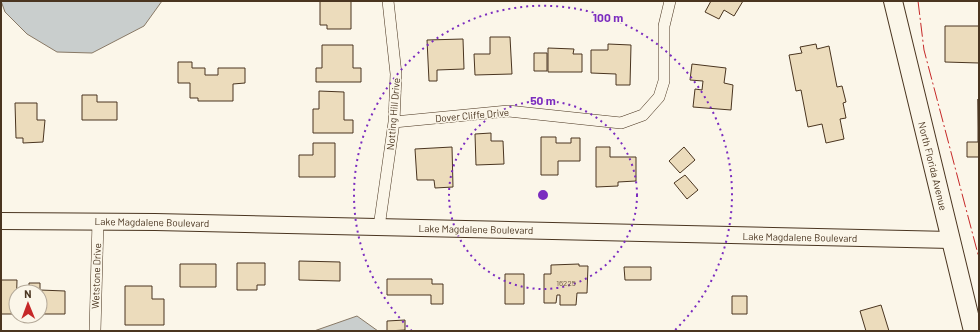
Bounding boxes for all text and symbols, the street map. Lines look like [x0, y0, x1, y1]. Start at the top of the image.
text: 100 m [593, 10, 623, 24]
street label: Notting Hill Drive [384, 77, 402, 151]
text: 50 m [530, 93, 556, 107]
street label: Dover Cliffe Drive [435, 106, 509, 124]
street label: North Florida Avenue [916, 120, 950, 212]
centre of rings [536, 188, 550, 202]
street label: Lake Magdalene Boulevard [95, 215, 209, 229]
street label: Lake Magdalene Boulevard [419, 222, 533, 236]
street label: Lake Magdalene Boulevard [743, 230, 857, 244]
street label: Wetstone Drive [89, 243, 103, 309]
house number: 16225 [556, 278, 576, 288]
north arrow [8, 284, 48, 324]
text: N [24, 287, 32, 300]

